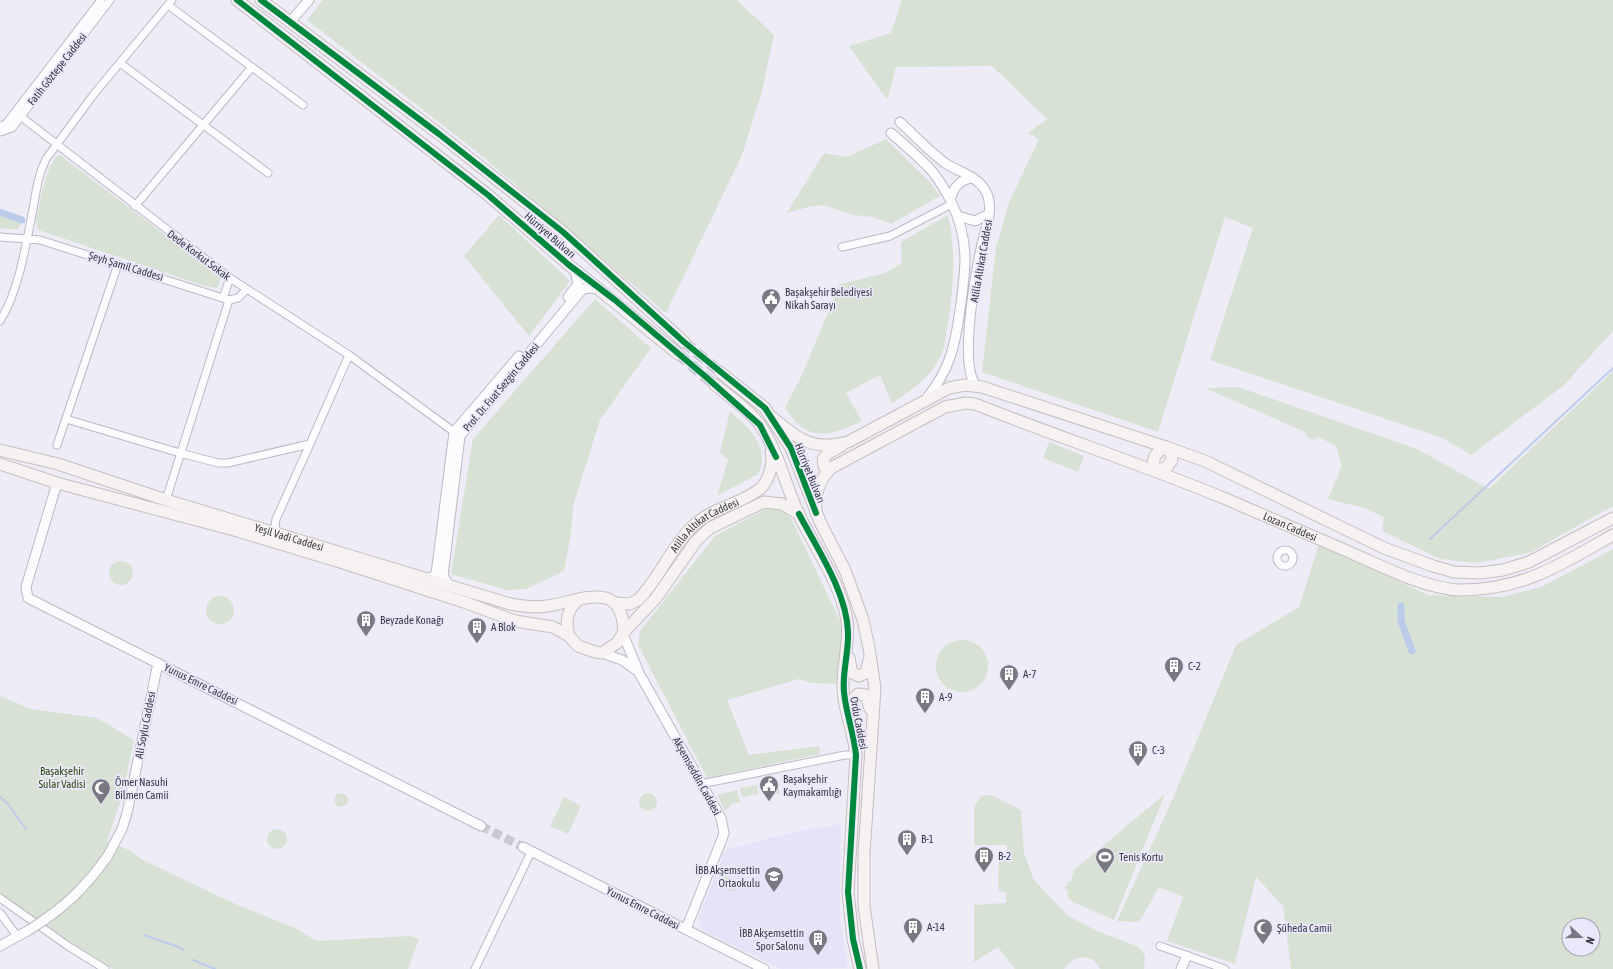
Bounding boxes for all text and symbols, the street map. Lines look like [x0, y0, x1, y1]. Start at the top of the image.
street label: Fatih Göztepe Caddesi [25, 30, 89, 108]
street label: Hürriyet Bulvarı [522, 210, 578, 260]
street label: Atilla Altıkat Caddesi [968, 219, 994, 303]
street label: Dede Korkut Sokak [165, 227, 233, 283]
street label: Şeyh Şamil Caddesi [87, 249, 165, 283]
place label: Başakşehir Belediyesi Nikah Sarayı [785, 286, 872, 311]
public building icon: Başakşehir Belediyesi Nikah Sarayı [760, 287, 782, 315]
street label: Prof. Dr. Fuat Sezgin Caddesi [460, 340, 542, 434]
street label: Hürriyet Bulvarı [793, 441, 827, 505]
street label: Atilla Altıkat Caddesi [668, 496, 741, 555]
street label: Lozan Caddesi [1261, 510, 1319, 543]
street label: Yeşil Vadi Caddesi [253, 521, 325, 553]
building icon: Beyzade Konağı [355, 609, 377, 637]
place label: Beyzade Konağı [380, 614, 443, 626]
building icon: A Blok [466, 616, 488, 644]
place label: A Blok [491, 621, 516, 633]
building icon: C-2 [1163, 655, 1185, 683]
place label: C-2 [1188, 660, 1201, 672]
street label: Yunus Emre Caddesi [162, 661, 240, 707]
building icon: A-7 [998, 663, 1020, 691]
place label: A-7 [1023, 668, 1036, 680]
building icon: A-9 [914, 686, 936, 714]
street label: Ali Soylu Caddesi [133, 690, 157, 760]
place label: A-9 [939, 691, 952, 703]
street label: Ordu Caddesi [848, 696, 870, 750]
street label: Akşemseddin Caddesi [671, 735, 723, 817]
building icon: C-3 [1127, 739, 1149, 767]
place label: C-3 [1152, 744, 1165, 756]
park label: Başakşehir Sular Vadisi [38, 765, 86, 790]
place label: Başakşehir Kaymakamlığı [783, 773, 841, 798]
public building icon: Başakşehir Kaymakamlığı [758, 774, 780, 802]
place label: Ömer Nasuhi Bilmen Camii [115, 776, 168, 801]
mosque icon: Ömer Nasuhi Bilmen Camii [90, 777, 112, 805]
building icon: B-1 [896, 828, 918, 856]
place label: B-1 [921, 833, 934, 845]
building icon: B-2 [973, 845, 995, 873]
sports icon: Tenis Kortu [1094, 846, 1116, 874]
place label: B-2 [998, 850, 1011, 862]
place label: Tenis Kortu [1119, 851, 1163, 863]
place label: İBB Akşemsettin Ortaokulu [695, 864, 760, 889]
school or university icon: İBB Akşemsettin Ortaokulu [763, 865, 785, 893]
street label: Yunus Emre Caddesi [604, 884, 682, 932]
building icon: A-14 [902, 916, 924, 944]
mosque icon: Şüheda Camii [1252, 917, 1274, 945]
north arrow [1561, 917, 1601, 957]
place label: A-14 [927, 921, 945, 933]
place label: Şüheda Camii [1277, 922, 1332, 934]
place label: İBB Akşemsettin Spor Salonu [739, 927, 804, 952]
building icon: İBB Akşemsettin Spor Salonu [807, 928, 829, 956]
text: N [1584, 935, 1597, 946]

